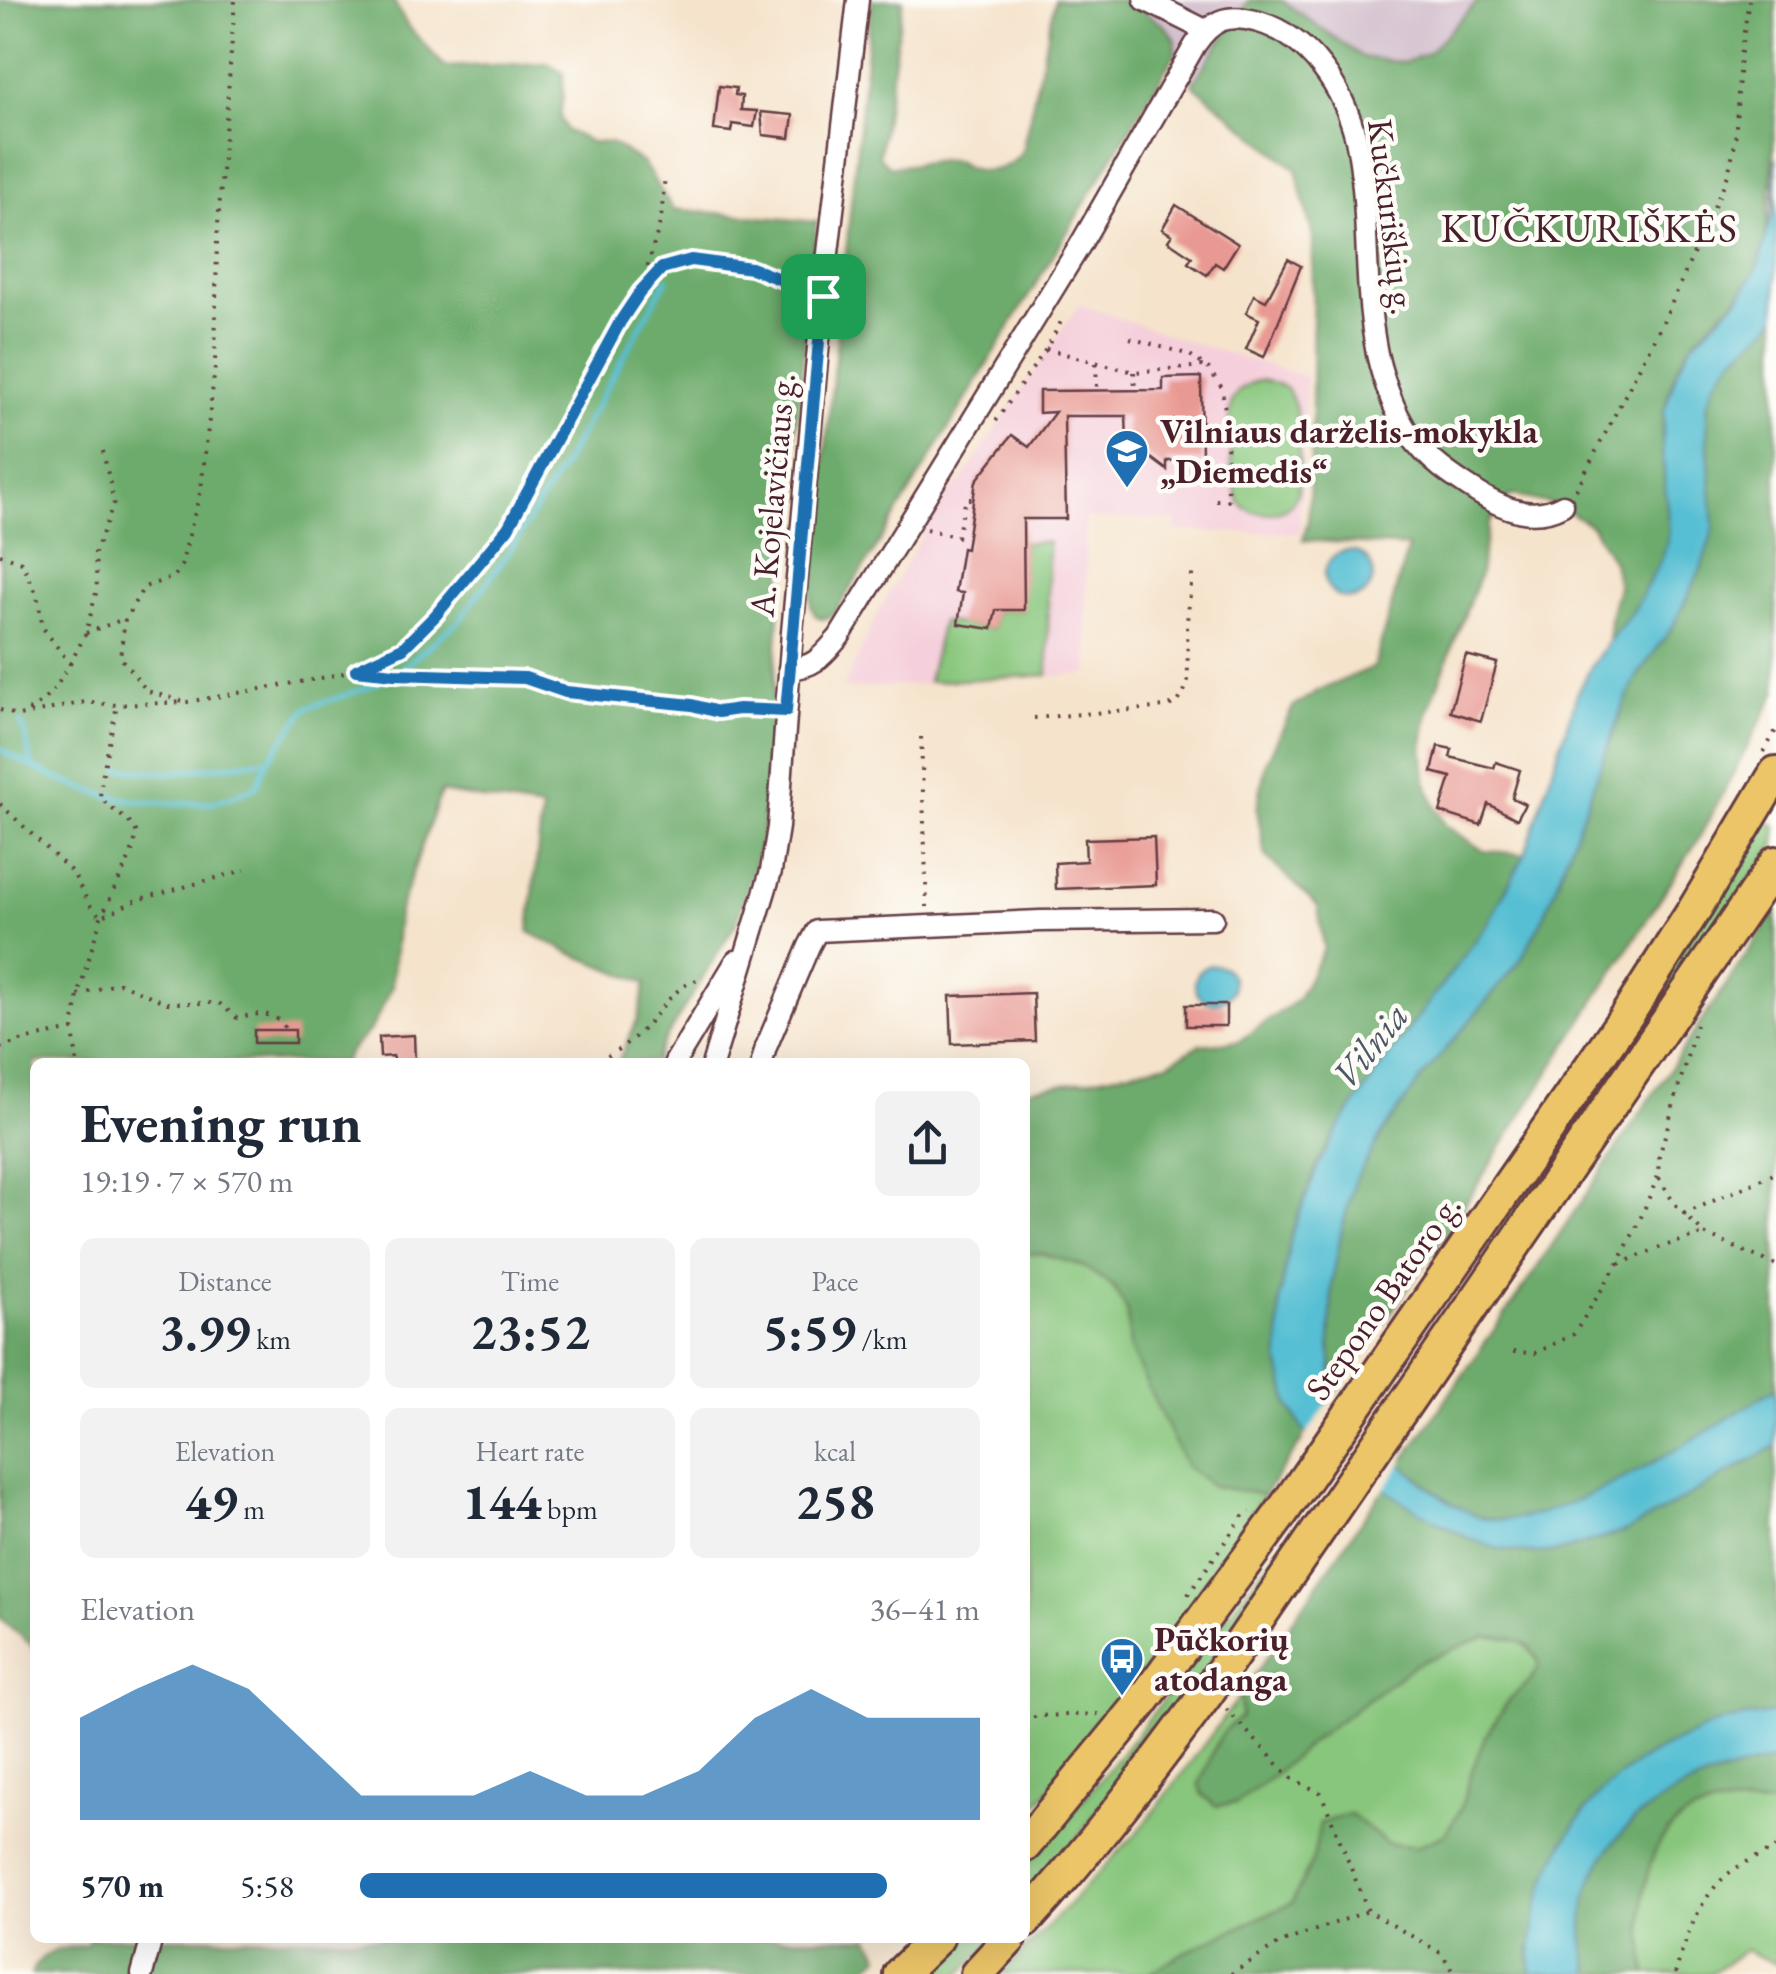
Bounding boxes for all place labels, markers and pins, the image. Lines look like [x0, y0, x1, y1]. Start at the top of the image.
pin [781, 254, 866, 339]
place label: Vilniaus darželis-mokykla „Diemedis“ [1160, 408, 1538, 493]
school or university icon: Vilniaus darželis-mokykla „Diemedis“ [1104, 428, 1150, 489]
place label: Pūčkorių atodanga [1154, 1616, 1289, 1701]
bus stop icon: Pūčkorių atodanga [1099, 1636, 1145, 1697]

